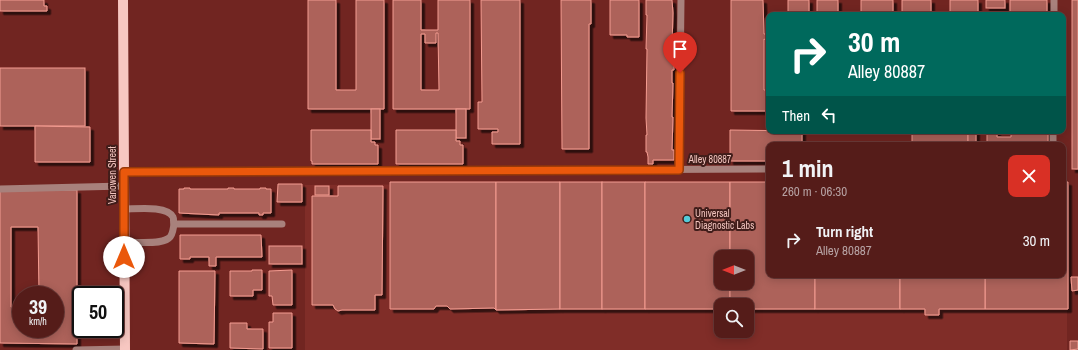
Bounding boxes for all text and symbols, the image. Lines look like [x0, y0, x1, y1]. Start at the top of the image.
text: 30 m [848, 23, 900, 61]
icon: right [782, 28, 834, 80]
pin [663, 32, 697, 73]
icon: arrive [669, 38, 691, 60]
text: Alley 80887 [848, 59, 925, 84]
icon: left [818, 104, 840, 126]
text: Then [782, 105, 810, 126]
street label: Vanowen Street [106, 145, 119, 204]
text: 1 min [782, 152, 833, 184]
street label: Alley 80887 [688, 153, 732, 166]
button: close [1008, 155, 1050, 197]
text: 260 m · 06:30 [782, 183, 847, 200]
place label: Universal Diagnostic Labs [695, 207, 754, 232]
marker: Universal Diagnostic Labs [682, 214, 692, 224]
text: Turn right [816, 221, 873, 242]
icon: right [782, 229, 804, 251]
text: 30 m [1023, 230, 1050, 251]
position arrow [103, 236, 145, 278]
text: Alley 80887 [816, 242, 872, 259]
north arrow [714, 250, 754, 290]
map controls [714, 250, 754, 338]
speed limit sign: 50 [72, 286, 124, 338]
text: 39 [29, 293, 47, 320]
button: search [714, 298, 754, 338]
text: km/h [29, 315, 47, 328]

